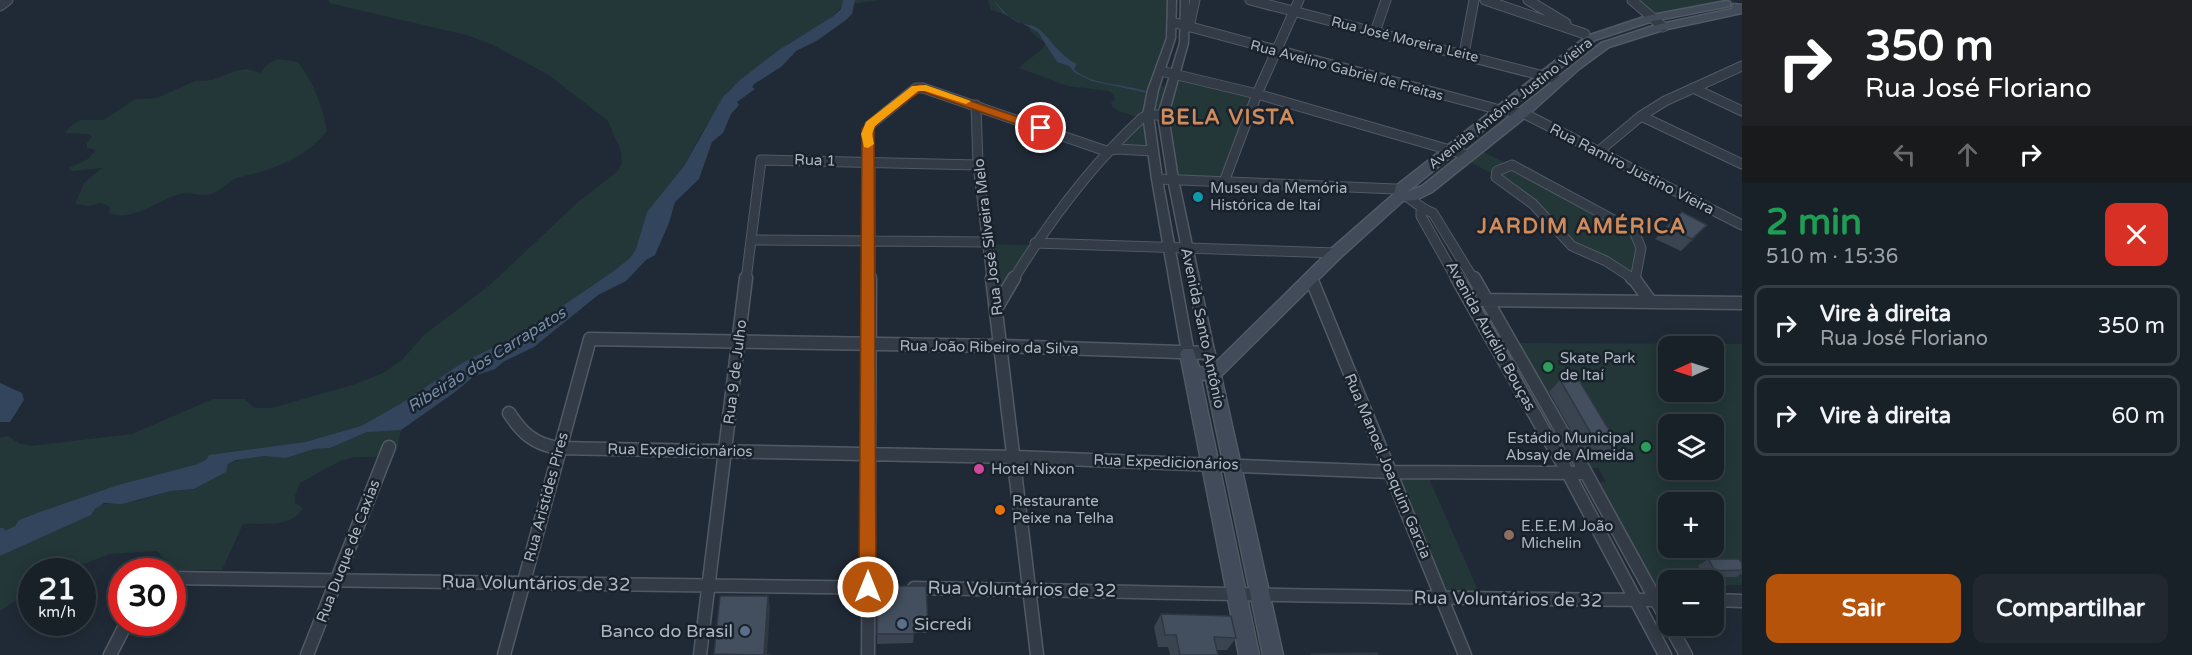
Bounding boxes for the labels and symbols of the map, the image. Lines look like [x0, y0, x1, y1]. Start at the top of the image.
street label: Rua José Moreira Leite [1329, 13, 1480, 66]
street label: Avenida Antônio Justino Vieira [1425, 34, 1596, 173]
street label: Rua Avelino Gabriel de Freitas [1249, 37, 1445, 105]
pin [1015, 102, 1066, 153]
district label: BELA VISTA [1160, 105, 1296, 130]
street label: Rua Ramiro Justino Vieira [1547, 120, 1717, 218]
street label: Rua 1 [794, 150, 836, 170]
street label: Rua José Silveira Melo [969, 157, 1007, 317]
place label: Museu da Memória Histórica de Itaí [1210, 179, 1348, 214]
marker: Museu da Memória Histórica de Itaí [1191, 190, 1205, 204]
district label: JARDIM AMÉRICA [1476, 213, 1687, 239]
street label: Avenida Santo Antônio [1177, 246, 1229, 410]
street label: Avenida Aurélio Bouças [1442, 258, 1540, 414]
water label: Ribeirão dos Carrapatos [404, 302, 570, 417]
street label: Rua 9 de Julho [720, 319, 750, 425]
street label: Rua João Ribeiro da Silva [899, 336, 1079, 358]
north arrow [1658, 336, 1724, 402]
place label: Skate Park de Itaí [1560, 349, 1635, 384]
marker: Skate Park de Itaí [1541, 360, 1555, 374]
street label: Rua Manoel Joaquim Garcia [1341, 371, 1435, 561]
place label: Estádio Municipal Absay de Almeida [1505, 429, 1634, 464]
street label: Rua Aristides Pires [520, 430, 572, 564]
street label: Rua Expedicionários [607, 440, 753, 460]
marker: Estádio Municipal Absay de Almeida [1639, 440, 1653, 454]
street label: Rua Expedicionários [1093, 450, 1239, 474]
place label: Hotel Nixon [991, 460, 1075, 478]
marker: Hotel Nixon [972, 462, 986, 476]
street label: Rua Duque de Caxias [312, 477, 384, 625]
place label: Restaurante Peixe na Telha [1012, 492, 1114, 527]
marker: Restaurante Peixe na Telha [993, 503, 1007, 517]
place label: E.E.E.M João Michelin [1521, 517, 1613, 552]
marker: E.E.E.M João Michelin [1502, 528, 1516, 542]
position arrow [836, 555, 900, 619]
speed limit sign: 30 [108, 558, 186, 636]
street label: Rua Voluntários de 32 [441, 570, 631, 596]
street label: Rua Voluntários de 32 [927, 576, 1117, 602]
street label: Rua Voluntários de 32 [1413, 586, 1603, 612]
place label: Sicredi [914, 613, 972, 635]
marker: Sicredi [895, 617, 909, 631]
place label: Banco do Brasil [600, 620, 733, 642]
marker: Banco do Brasil [738, 624, 752, 638]

